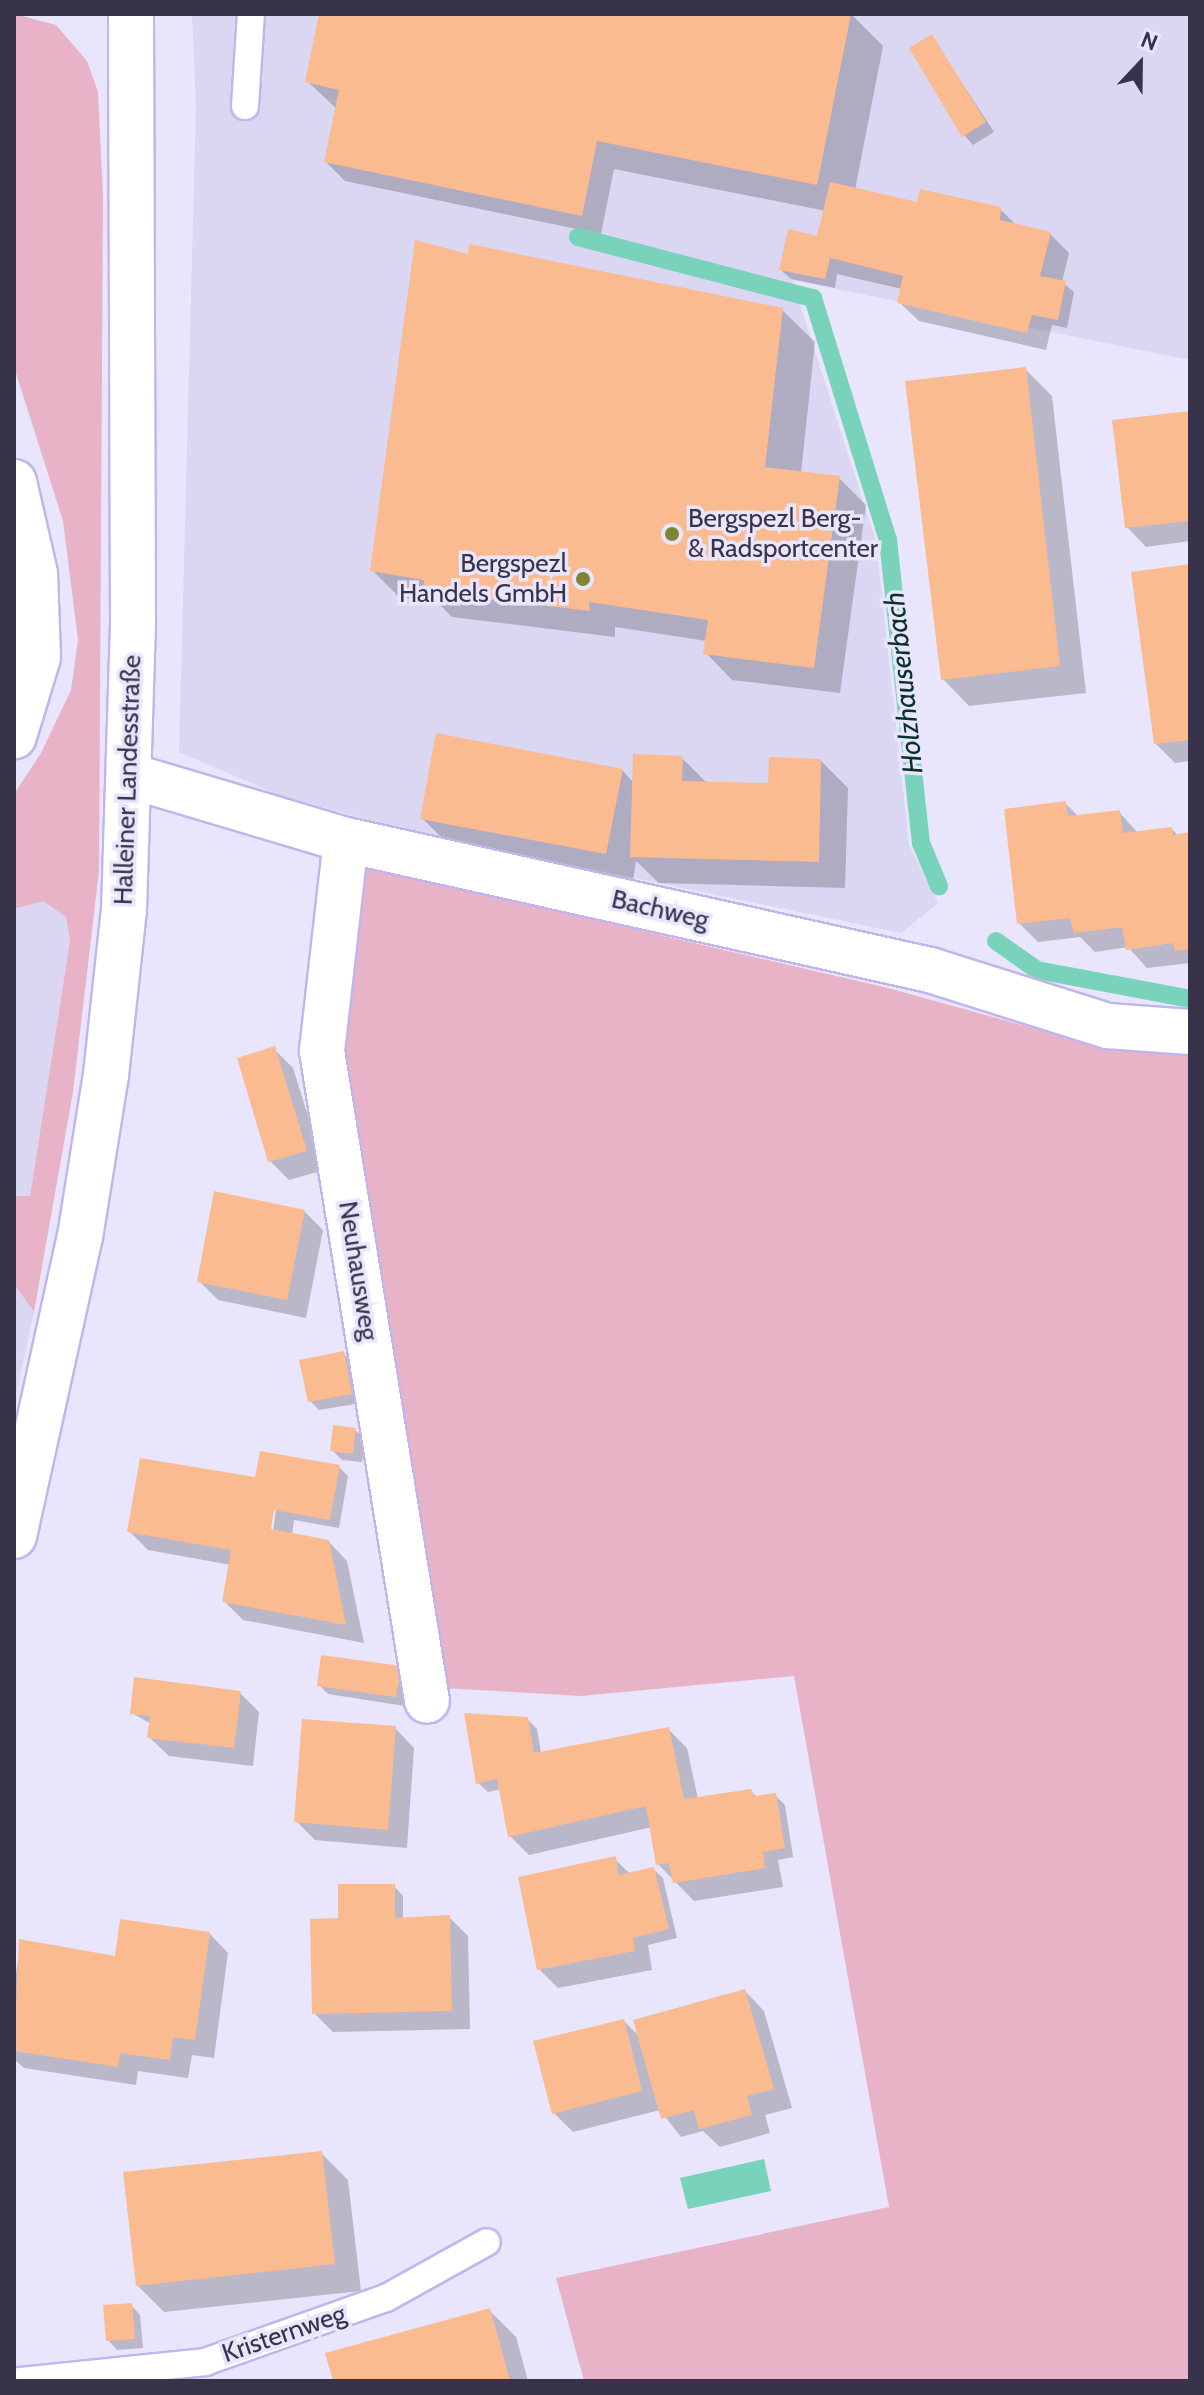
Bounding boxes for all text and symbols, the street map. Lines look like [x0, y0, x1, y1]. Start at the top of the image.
north arrow [1100, 24, 1180, 104]
text: N [1137, 26, 1161, 57]
place label: Bergspezl Berg- & Radsportcenter [688, 503, 878, 564]
marker: Bergspezl Berg- & Radsportcenter [663, 525, 681, 543]
place label: Bergspezl Handels GmbH [399, 548, 567, 610]
marker: Bergspezl Handels GmbH [574, 570, 592, 588]
water label: Holzhauserbach [877, 590, 929, 776]
street label: Halleiner Landesstraße [108, 654, 148, 906]
street label: Bachweg [608, 884, 712, 936]
street label: Neuhausweg [332, 1199, 384, 1343]
street label: Kristernweg [218, 2298, 350, 2370]

